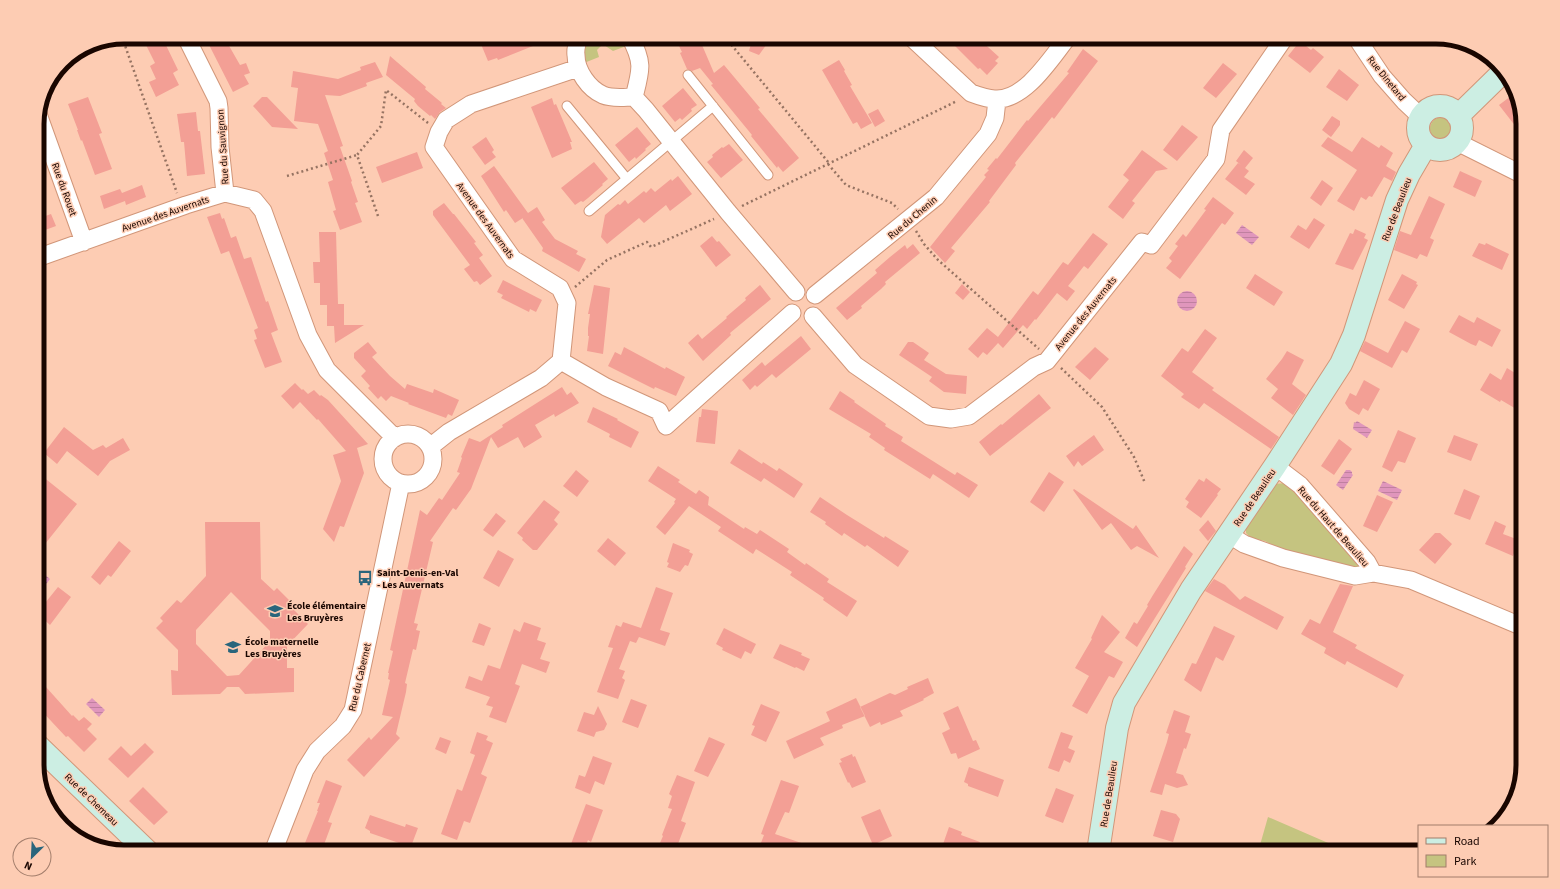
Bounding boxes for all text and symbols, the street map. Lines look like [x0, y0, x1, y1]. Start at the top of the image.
street label: Rue Dinetard [1364, 53, 1409, 104]
street label: Rue du Sauvignon [213, 109, 233, 185]
street label: Rue du Rouet [48, 161, 80, 219]
street label: Rue de Beaulieu [1378, 175, 1416, 243]
street label: Avenue des Auvernats [453, 180, 518, 262]
street label: Avenue des Auvernats [120, 192, 211, 235]
street label: Rue du Chenin [885, 193, 940, 243]
street label: Avenue des Auvernats [1052, 274, 1120, 353]
street label: Rue de Beaulieu [1230, 466, 1279, 529]
street label: Rue du Haut de Beaulieu [1294, 483, 1372, 570]
place label: Saint-Denis-en-Val - Les Auvernats [377, 566, 458, 592]
bus stop icon: Saint-Denis-en-Val - Les Auvernats [356, 569, 374, 587]
place label: École élémentaire Les Bruyères [287, 599, 366, 625]
school or university icon: École élémentaire Les Bruyères [266, 602, 284, 620]
place label: École maternelle Les Bruyères [245, 635, 319, 661]
school or university icon: École maternelle Les Bruyères [224, 638, 242, 656]
street label: Rue du Cabernet [345, 641, 375, 713]
street label: Rue de Beaulieu [1097, 760, 1121, 828]
street label: Rue de Chemeau [61, 770, 121, 829]
legend [1418, 825, 1548, 877]
text: Road [1454, 833, 1480, 850]
north arrow [12, 837, 52, 877]
text: Park [1454, 853, 1476, 870]
text: N [22, 857, 35, 874]

